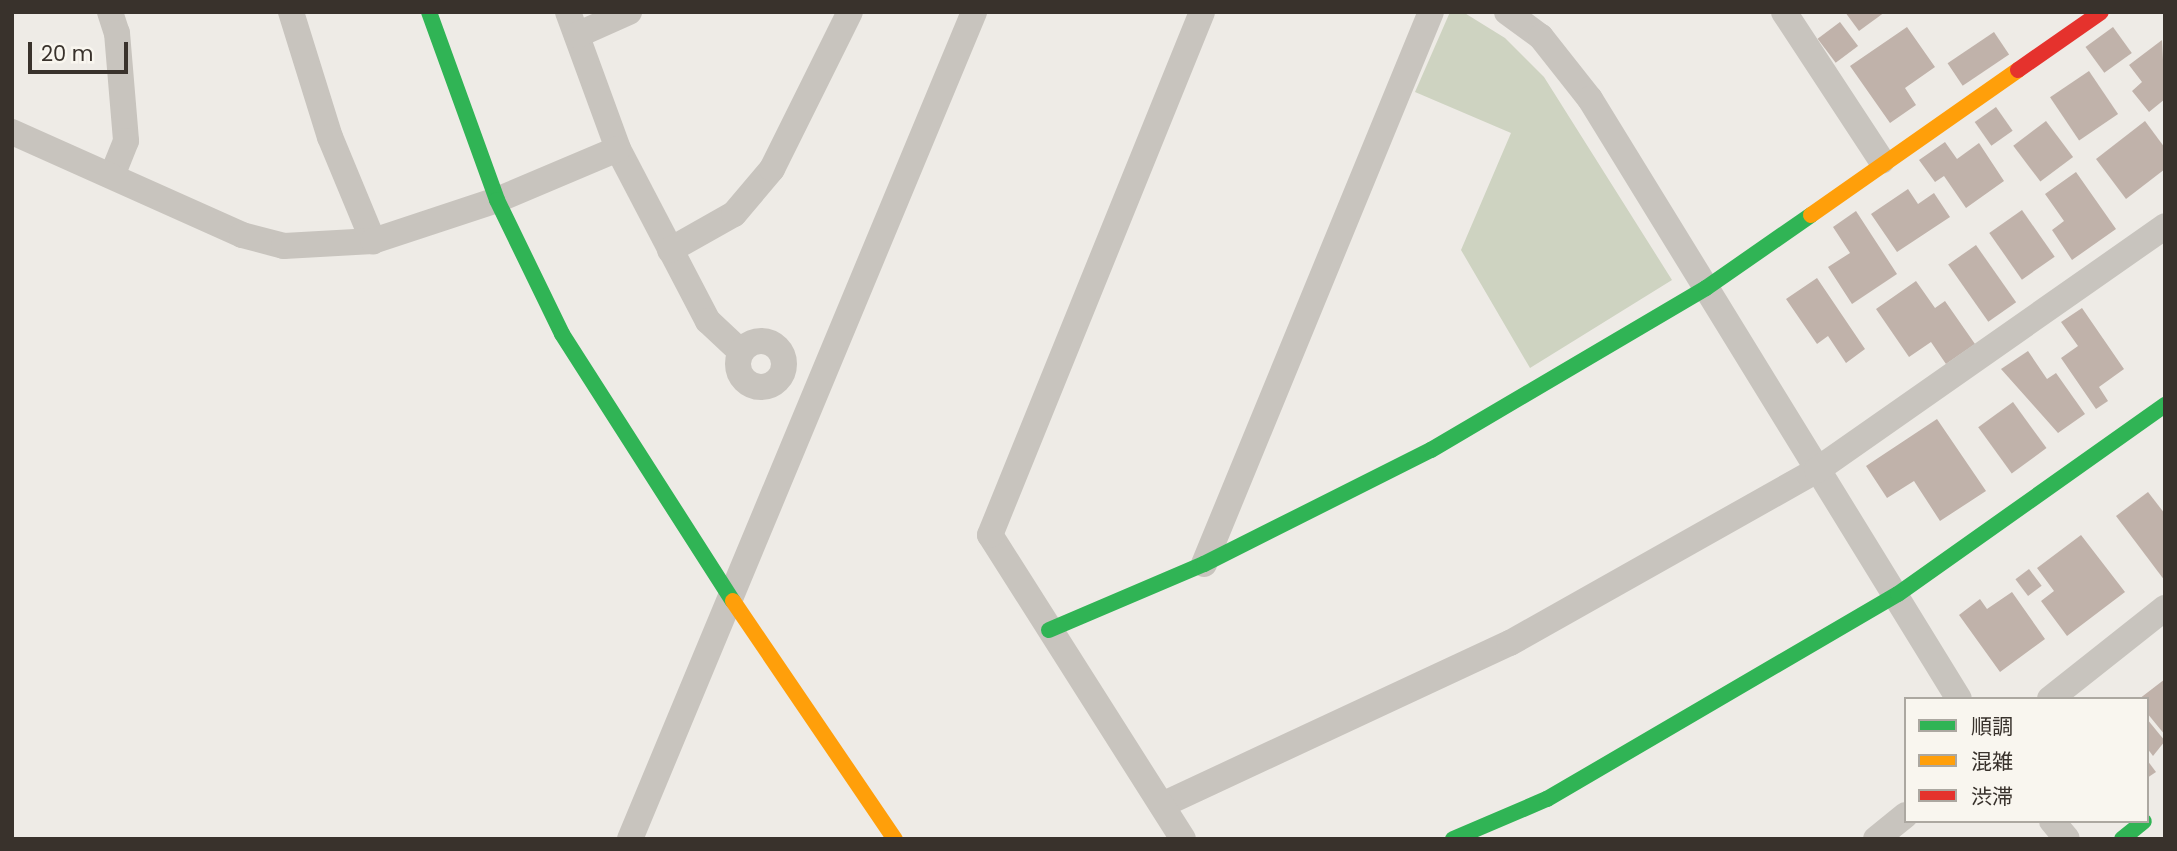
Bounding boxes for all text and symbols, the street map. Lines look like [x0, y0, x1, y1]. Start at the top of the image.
scale bar [32, 28, 131, 72]
text: 20 m [41, 39, 94, 68]
legend [1904, 697, 2149, 823]
text: 順調 [1971, 712, 2013, 741]
text: 混雑 [1971, 747, 2013, 776]
text: 渋滞 [1971, 782, 2013, 811]

